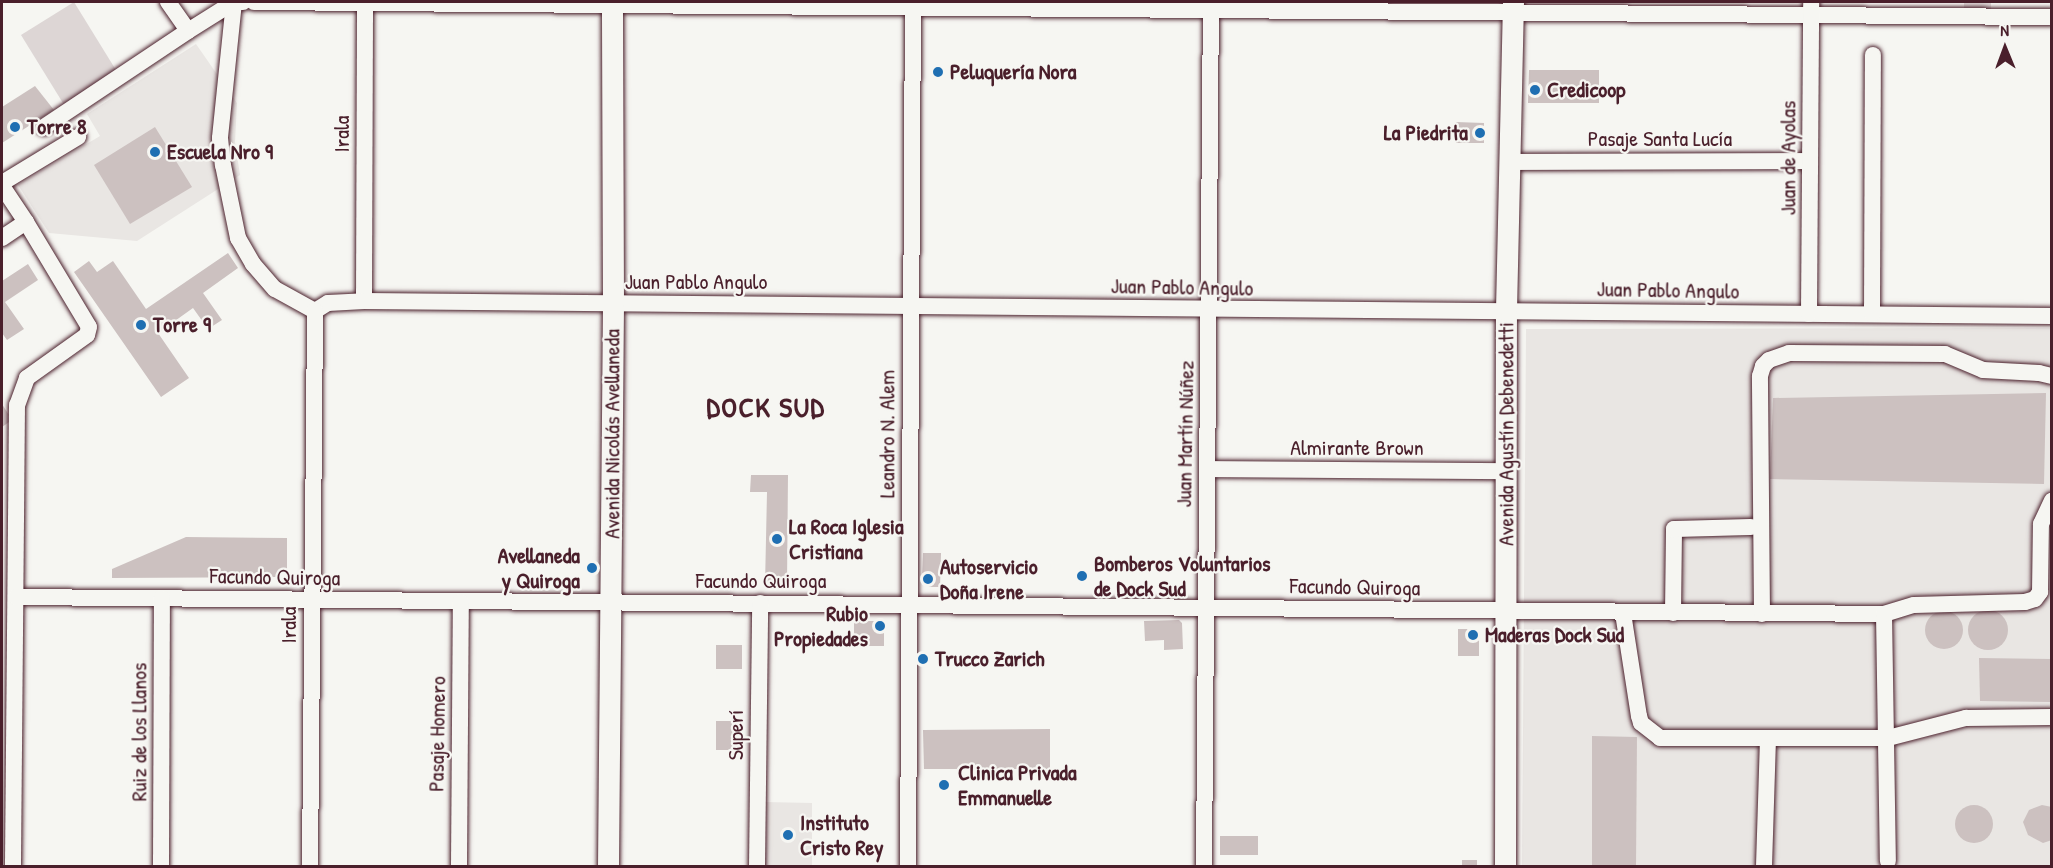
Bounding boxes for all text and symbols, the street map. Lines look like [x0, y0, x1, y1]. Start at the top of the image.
north arrow [1975, 18, 2035, 78]
text: N [2000, 19, 2009, 41]
place label: Peluquería Nora [950, 59, 1076, 85]
marker: Peluquería Nora [931, 65, 945, 79]
place label: Credicoop [1547, 77, 1625, 103]
marker: Credicoop [1528, 83, 1542, 97]
street label: Juan de Ayolas [1775, 101, 1801, 215]
place label: Torre 8 [27, 114, 86, 140]
street label: Irala [329, 116, 355, 152]
marker: Torre 8 [8, 120, 22, 134]
place label: La Piedrita [1384, 120, 1468, 146]
marker: La Piedrita [1473, 126, 1487, 140]
street label: Pasaje Santa Lucía [1588, 126, 1732, 152]
place label: Escuela Nro 9 [167, 139, 273, 165]
marker: Escuela Nro 9 [148, 145, 162, 159]
street label: Juan Pablo Angulo [625, 269, 767, 295]
street label: Juan Pablo Angulo [1110, 273, 1254, 301]
street label: Juan Pablo Angulo [1596, 276, 1740, 304]
place label: Torre 9 [153, 312, 211, 338]
marker: Torre 9 [134, 318, 148, 332]
street label: Avenida Agustín Debenedetti [1493, 322, 1519, 546]
street label: Avenida Nicolás Avellaneda [599, 329, 625, 539]
street label: Juan Martín Núñez [1171, 360, 1199, 508]
street label: Leandro N. Alem [874, 370, 900, 498]
district label: DOCK SUD [707, 390, 825, 424]
street label: Almirante Brown [1290, 435, 1424, 461]
place label: La Roca Iglesia Cristiana [789, 513, 904, 564]
marker: La Roca Iglesia Cristiana [770, 532, 784, 546]
place label: Avellaneda y Quiroga [498, 542, 580, 594]
place label: Bomberos Voluntarios de Dock Sud [1094, 550, 1270, 602]
place label: Autoservicio Doña Irene [940, 553, 1038, 604]
marker: Avellaneda y Quiroga [585, 561, 599, 575]
street label: Facundo Quiroga [210, 563, 340, 591]
street label: Facundo Quiroga [696, 568, 826, 594]
marker: Bomberos Voluntarios de Dock Sud [1075, 569, 1089, 583]
marker: Autoservicio Doña Irene [921, 572, 935, 586]
street label: Facundo Quiroga [1290, 573, 1420, 601]
place label: Rubio Propiedades [774, 600, 868, 652]
street label: Irala [276, 607, 302, 643]
marker: Rubio Propiedades [873, 619, 887, 633]
place label: Maderas Dock Sud [1485, 622, 1624, 648]
marker: Maderas Dock Sud [1466, 628, 1480, 642]
place label: Trucco Zarich [935, 646, 1045, 672]
marker: Trucco Zarich [916, 652, 930, 666]
street label: Ruiz de los Llanos [126, 663, 152, 801]
street label: Pasaje Homero [423, 676, 451, 792]
street label: Superí [723, 710, 749, 760]
place label: Clinica Privada Emmanuelle [958, 759, 1077, 810]
marker: Clinica Privada Emmanuelle [935, 776, 953, 794]
place label: Instituto Cristo Rey [800, 809, 883, 860]
marker: Instituto Cristo Rey [781, 828, 795, 842]

